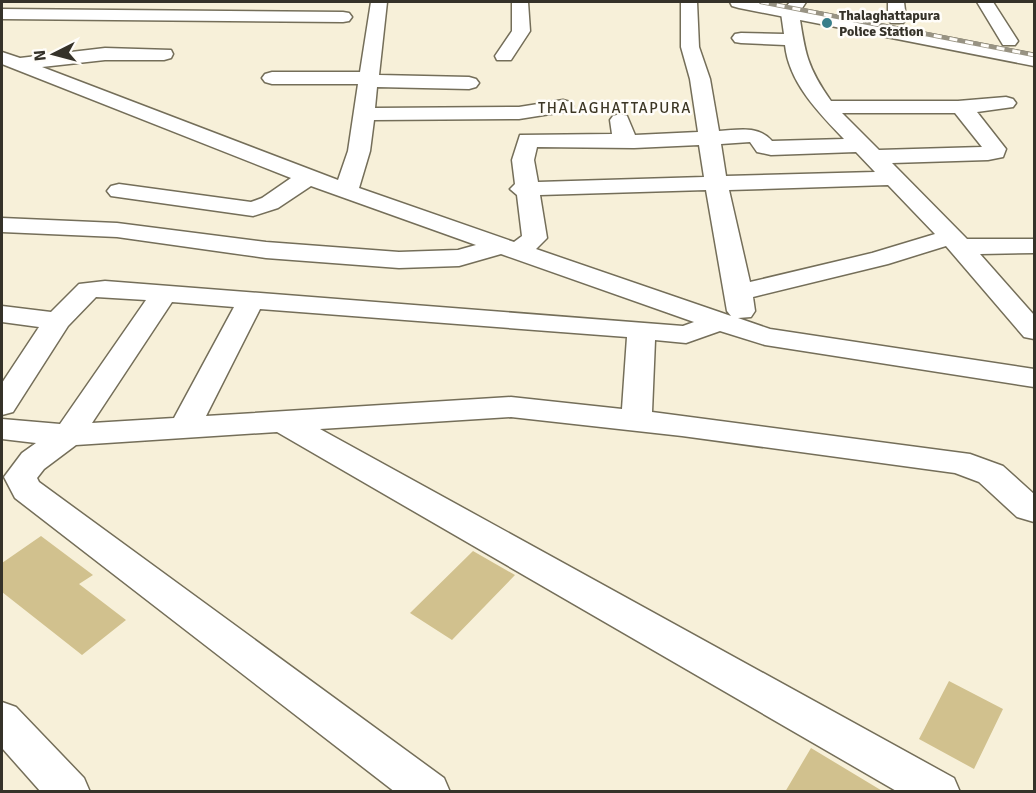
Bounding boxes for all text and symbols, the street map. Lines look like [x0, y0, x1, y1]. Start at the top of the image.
place label: Thalaghattapura Police Station [839, 7, 940, 40]
marker: Thalaghattapura Police Station [820, 16, 834, 30]
north arrow [24, 24, 84, 84]
text: N [30, 49, 51, 62]
district label: THALAGHATTAPURA [538, 99, 692, 117]

